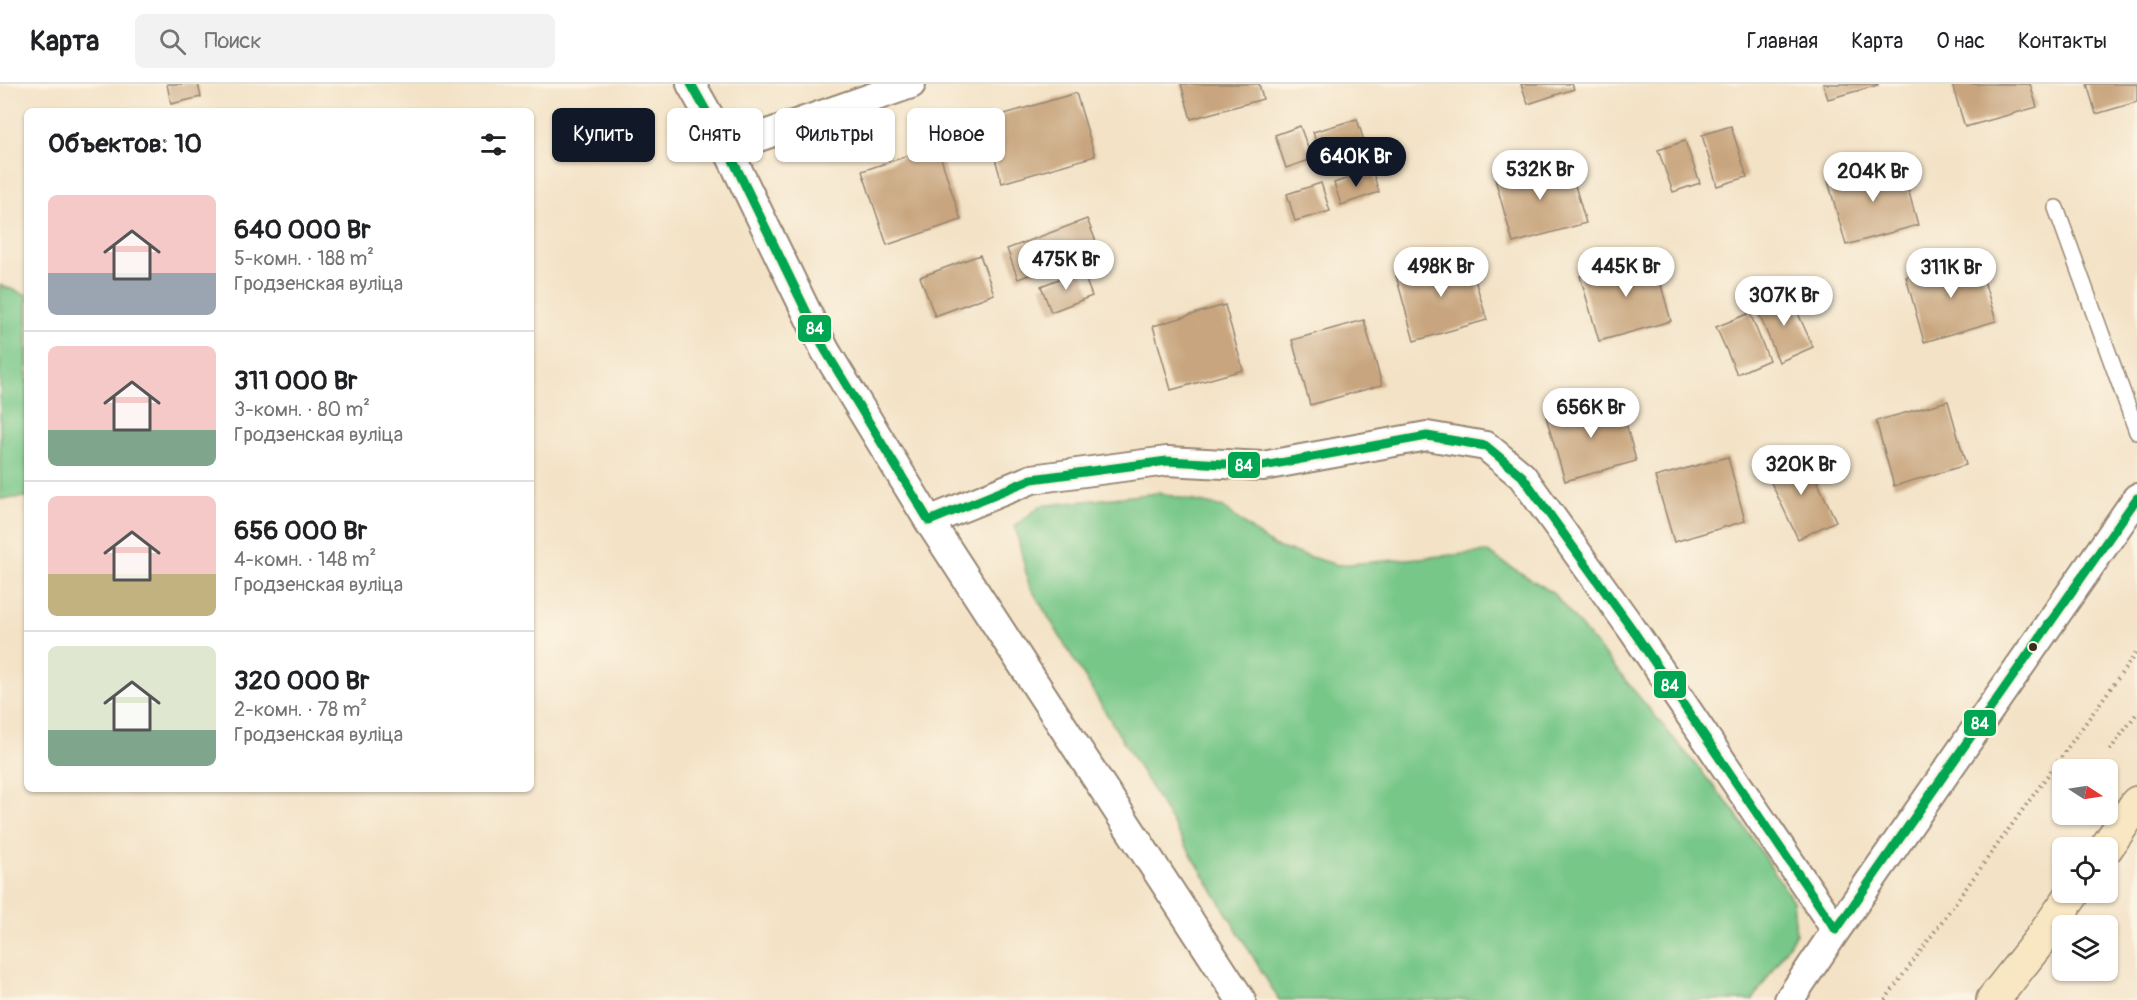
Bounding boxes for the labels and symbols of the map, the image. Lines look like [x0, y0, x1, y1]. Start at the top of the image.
pin: 640K Br [1301, 137, 1411, 188]
pin: 532K Br [1485, 150, 1595, 201]
pin: 204K Br [1818, 152, 1928, 203]
pin: 475K Br [1011, 240, 1121, 291]
pin: 498K Br [1386, 247, 1496, 298]
pin: 445K Br [1571, 247, 1681, 298]
pin: 311K Br [1896, 248, 2006, 299]
pin: 307K Br [1729, 276, 1839, 327]
line badge: 84 [797, 314, 832, 343]
text: 84 [806, 319, 824, 339]
pin: 656K Br [1536, 388, 1646, 439]
pin: 320K Br [1746, 445, 1856, 496]
line badge: 84 [1227, 451, 1261, 479]
text: 84 [1235, 456, 1253, 476]
unlabelled marker [2027, 641, 2039, 653]
line badge: 84 [1653, 670, 1687, 699]
text: 84 [1661, 676, 1679, 696]
line badge: 84 [1963, 709, 1997, 737]
text: 84 [1971, 714, 1989, 734]
north arrow [2052, 759, 2118, 825]

